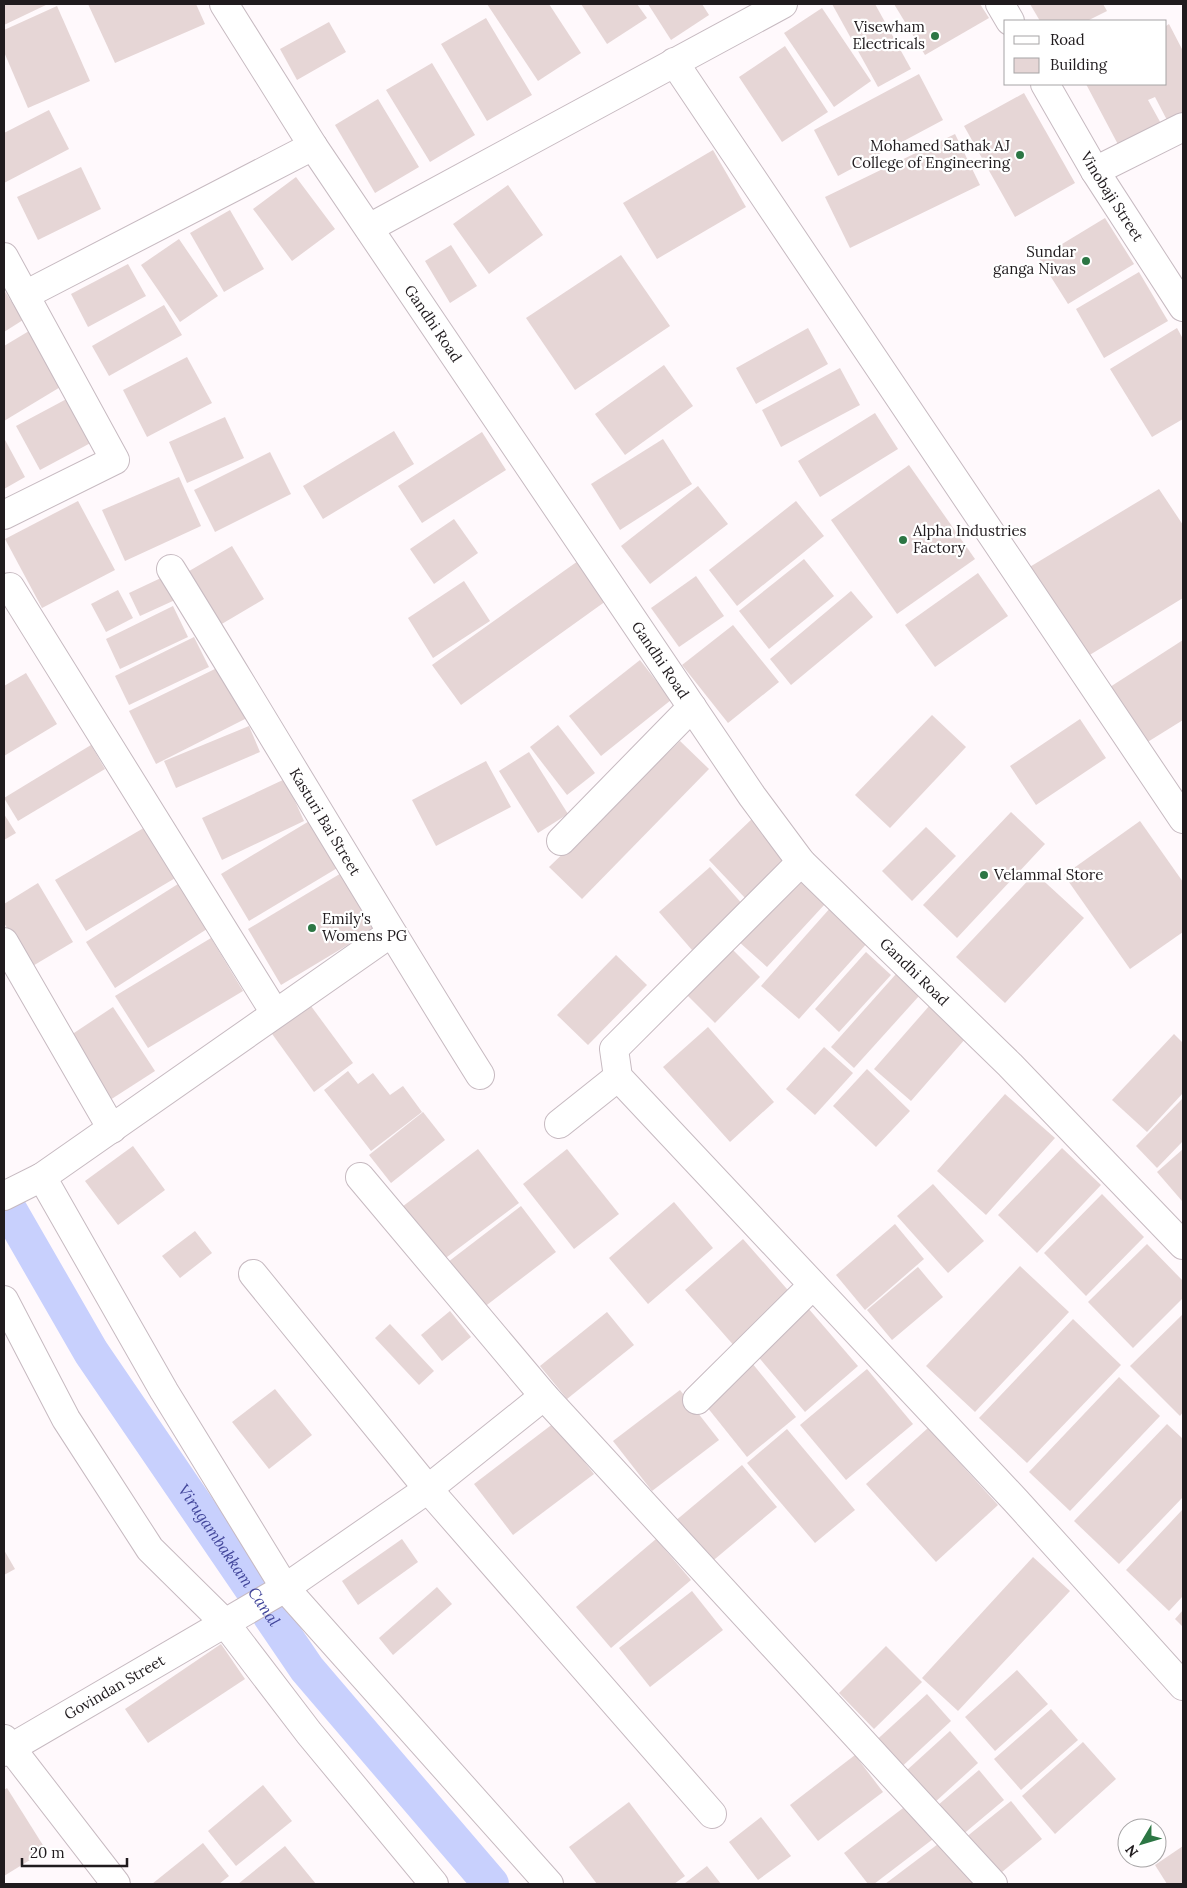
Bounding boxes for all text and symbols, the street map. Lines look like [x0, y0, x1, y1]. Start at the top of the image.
place label: Visewham Electricals [852, 17, 925, 53]
legend [1004, 20, 1167, 85]
marker: Visewham Electricals [929, 30, 941, 42]
text: Road [1050, 30, 1085, 49]
text: Building [1050, 55, 1108, 74]
place label: Mohamed Sathak AJ College of Engineering [852, 136, 1011, 172]
street label: Vinobaji Street [1076, 147, 1148, 245]
marker: Mohamed Sathak AJ College of Engineering [1014, 149, 1026, 161]
place label: Sundar ganga Nivas [993, 242, 1076, 278]
marker: Sundar ganga Nivas [1080, 255, 1092, 267]
street label: Gandhi Road [401, 281, 466, 366]
place label: Alpha Industries Factory [912, 521, 1027, 557]
marker: Alpha Industries Factory [897, 534, 909, 546]
street label: Gandhi Road [628, 618, 694, 702]
street label: Kasturi Bai Street [286, 764, 365, 879]
place label: Velammal Store [993, 865, 1103, 884]
marker: Velammal Store [978, 869, 990, 881]
place label: Emily's Womens PG [322, 909, 408, 945]
marker: Emily's Womens PG [306, 922, 318, 934]
street label: Gandhi Road [876, 934, 953, 1010]
water label: Virugambakkam Canal [174, 1480, 285, 1630]
street label: Govindan Street [61, 1650, 168, 1724]
north arrow [1117, 1818, 1167, 1868]
scale bar [22, 1836, 128, 1868]
text: N [1121, 1841, 1142, 1861]
text: 20 m [30, 1843, 65, 1862]

